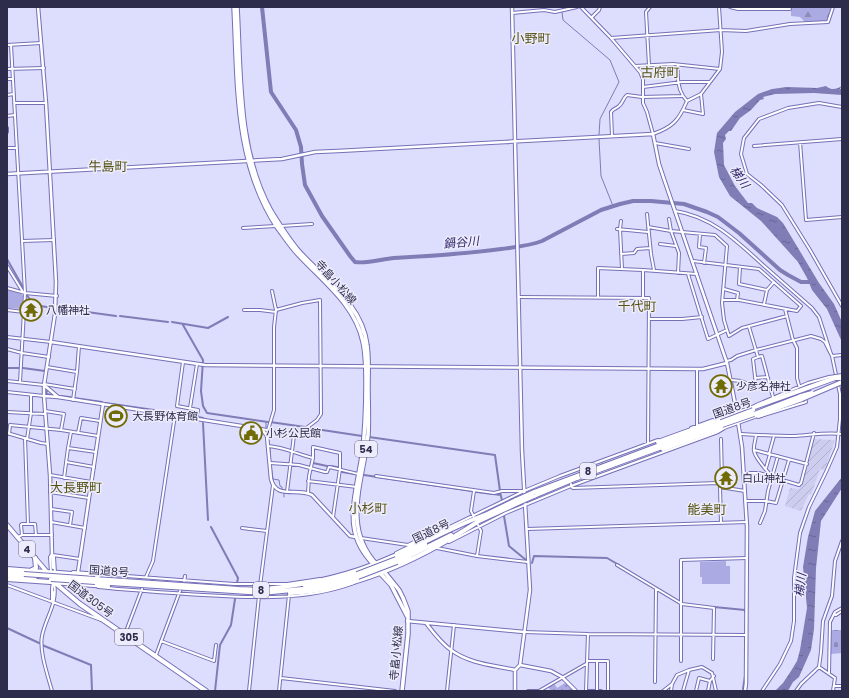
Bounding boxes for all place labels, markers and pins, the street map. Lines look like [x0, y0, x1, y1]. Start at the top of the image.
temple icon: 八幡神社 [18, 297, 44, 323]
place label: 八幡神社 [46, 302, 90, 318]
temple icon: 少彦名神社 [708, 373, 734, 399]
place label: 少彦名神社 [736, 378, 791, 394]
sports icon: 大長野体育館 [103, 403, 129, 429]
place label: 大長野体育館 [132, 408, 198, 424]
public building icon: 小杉公民館 [238, 420, 264, 446]
place label: 小杉公民館 [266, 425, 321, 441]
temple icon: 白山神社 [713, 465, 739, 491]
place label: 白山神社 [742, 470, 786, 486]

